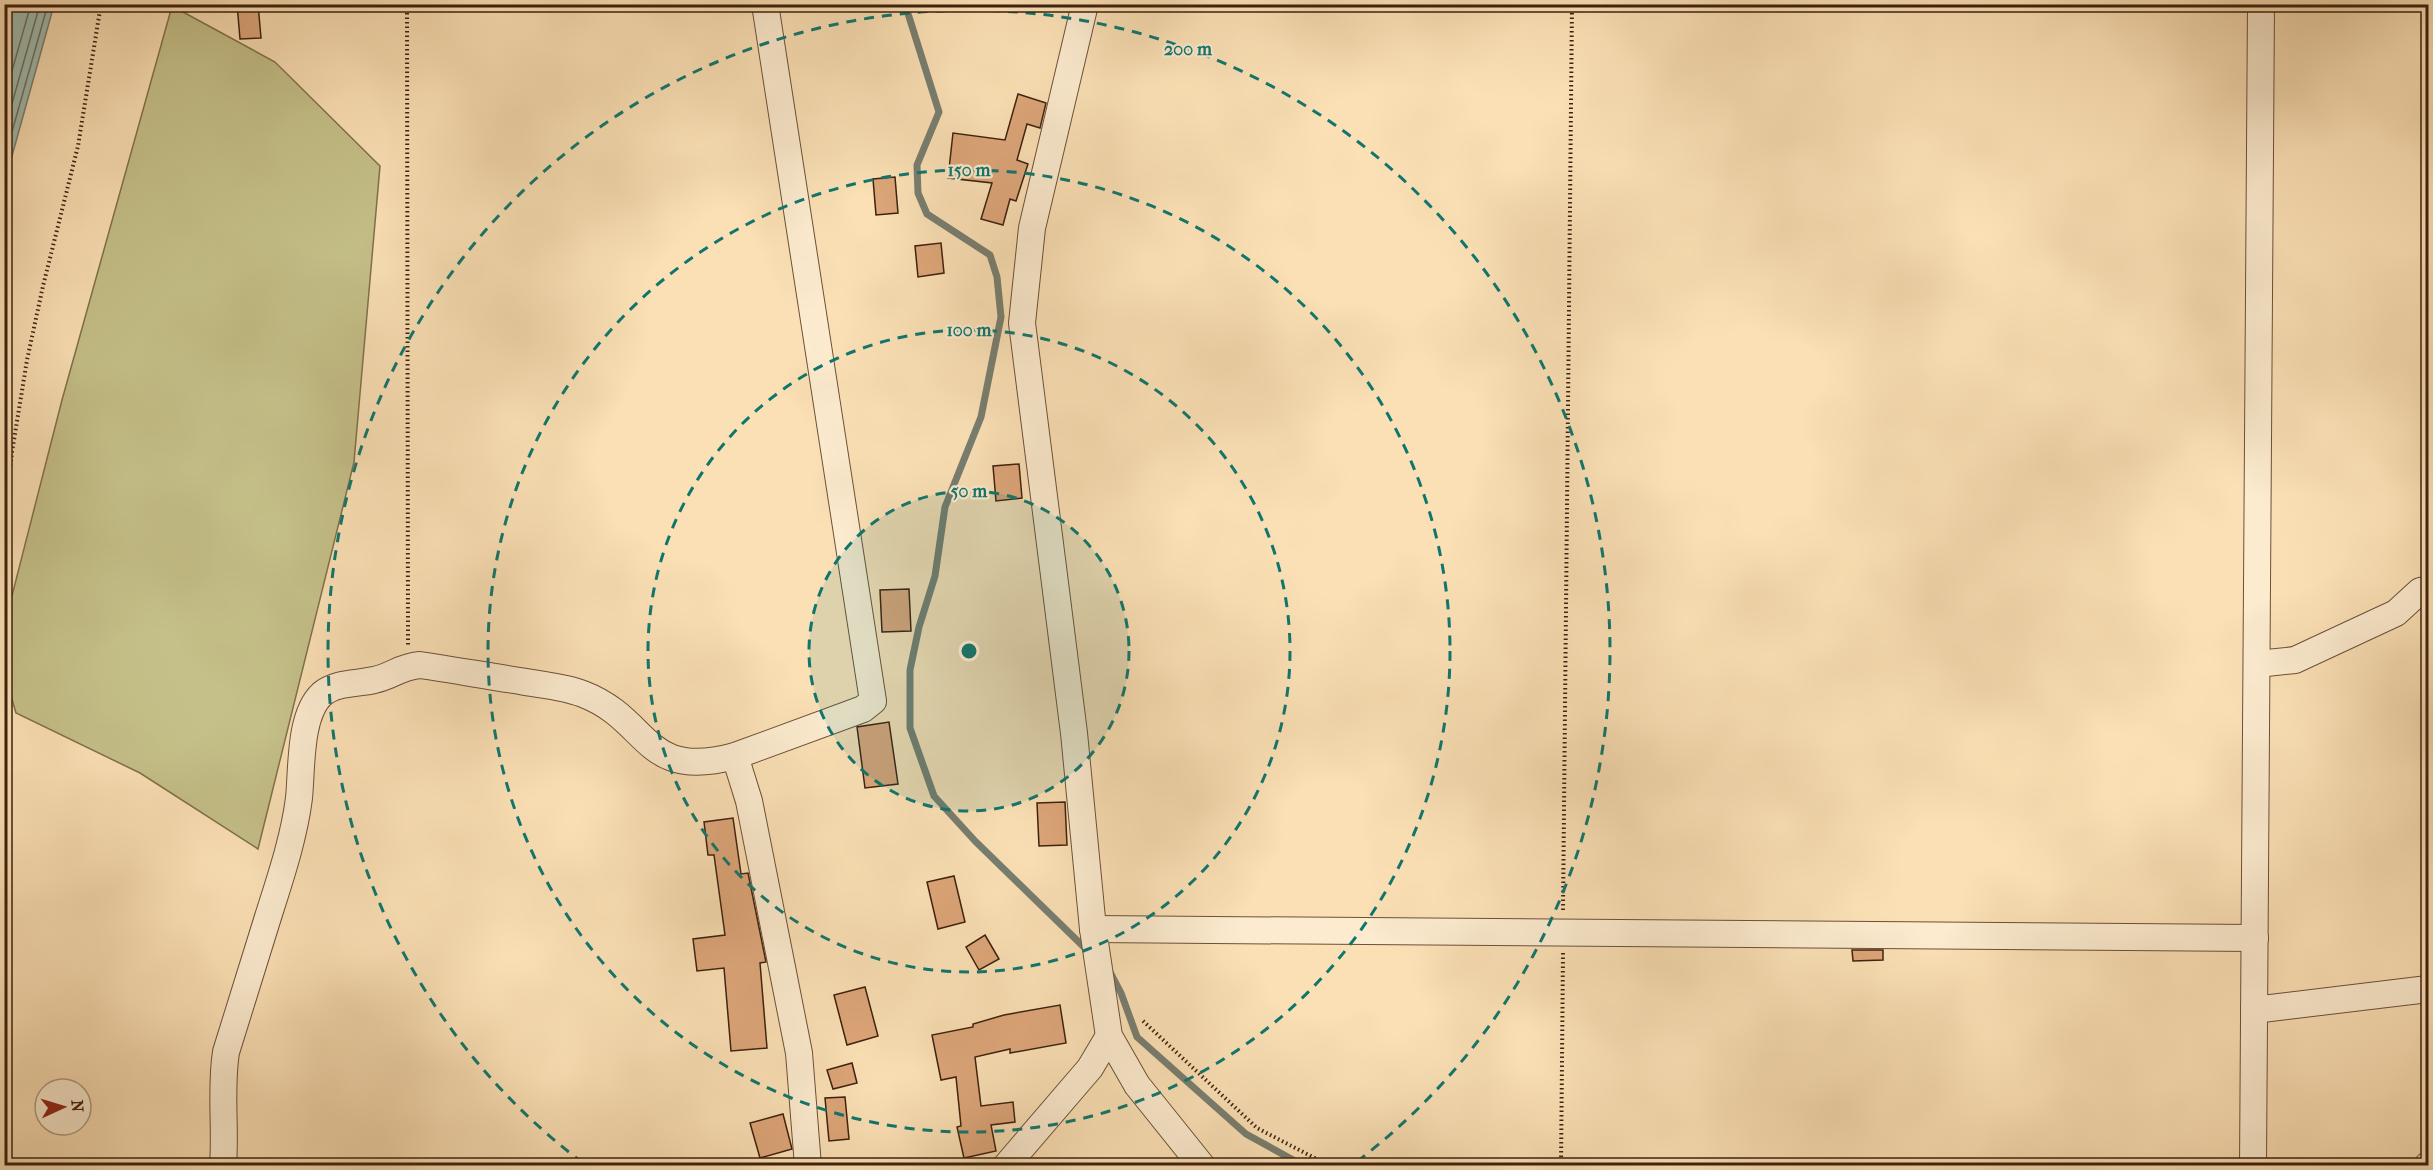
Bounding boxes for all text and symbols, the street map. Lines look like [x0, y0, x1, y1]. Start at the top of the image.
text: 200 m [1164, 39, 1213, 60]
text: 150 m [948, 160, 991, 181]
text: 100 m [946, 320, 993, 341]
text: 50 m [951, 481, 988, 502]
centre of rings [959, 641, 979, 661]
north arrow [33, 1077, 93, 1137]
text: N [68, 1099, 87, 1114]

